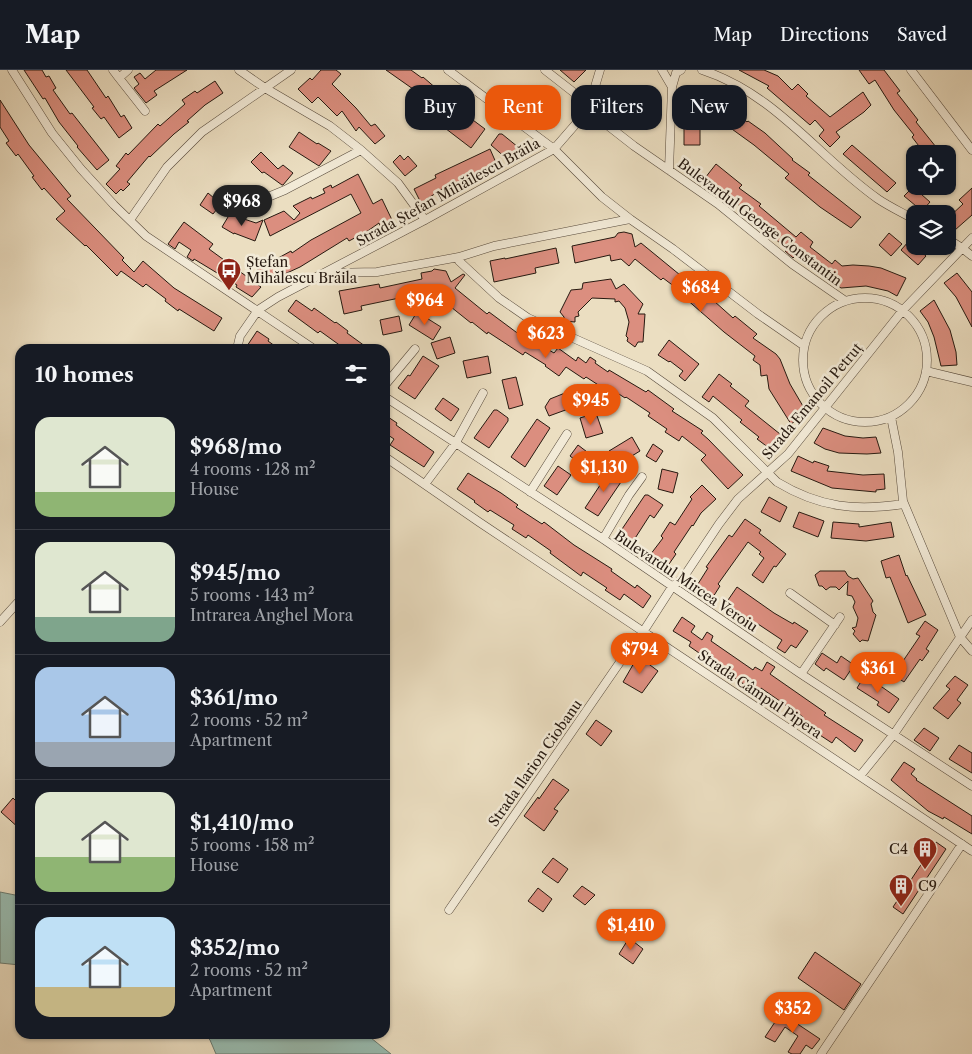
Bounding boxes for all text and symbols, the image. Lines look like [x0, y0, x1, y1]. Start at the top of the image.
text: Map [25, 20, 80, 49]
text: Map [713, 24, 752, 46]
text: Directions [780, 24, 869, 46]
text: Saved [897, 24, 947, 46]
chip: Buy [405, 85, 475, 130]
chip: Rent [485, 85, 561, 130]
chip: Filters [571, 85, 662, 130]
chip: New [672, 85, 747, 130]
street label: Strada Ștefan Mihăilescu Brăila [353, 134, 544, 250]
map controls [906, 145, 956, 255]
button: locate [906, 145, 956, 195]
street label: Bulevardul George Constantin [674, 154, 846, 290]
pin: $968 [212, 184, 272, 227]
text: $968 [223, 191, 261, 211]
button: layers [906, 205, 956, 255]
place label: Ștefan Mihălescu Brăila [246, 253, 358, 287]
bus stop icon: Ștefan Mihălescu Brăila [216, 257, 242, 291]
pin: $684 [671, 270, 731, 313]
text: $684 [682, 277, 720, 297]
pin: $964 [395, 284, 455, 326]
text: $964 [406, 290, 444, 310]
pin: $623 [516, 316, 576, 359]
text: $623 [528, 323, 565, 343]
street label: Strada Emanoil Petruț [758, 339, 866, 463]
icon: filters [342, 360, 370, 388]
text: 10 homes [35, 362, 134, 387]
pin: $945 [561, 384, 621, 426]
text: $945 [573, 390, 609, 410]
text: $968/mo [190, 434, 282, 459]
icon: home [75, 437, 135, 497]
pin: $1,130 [563, 450, 645, 493]
text: $1,130 [581, 457, 627, 477]
text: 4 rooms · 128 m² [190, 459, 316, 479]
text: House [190, 479, 239, 499]
street label: Bulevardul Mircea Veroiu [611, 526, 761, 636]
text: $945/mo [190, 560, 280, 585]
icon: home [75, 562, 135, 622]
text: 5 rooms · 143 m² [190, 585, 314, 605]
text: Intrarea Anghel Mora [190, 605, 353, 625]
pin: $794 [610, 632, 670, 675]
text: $794 [622, 639, 658, 659]
street label: Strada Câmpul Pipera [695, 646, 826, 743]
pin: $361 [848, 652, 908, 694]
text: $361 [861, 658, 895, 678]
text: $361/mo [190, 685, 278, 710]
icon: home [75, 687, 135, 747]
street label: Strada Ilarion Ciobanu [484, 696, 586, 830]
text: 2 rooms · 52 m² [190, 710, 308, 730]
text: Apartment [190, 730, 272, 750]
text: $1,410/mo [190, 810, 294, 835]
icon: home [75, 812, 135, 872]
text: 5 rooms · 158 m² [190, 835, 315, 855]
building icon: C4 [912, 836, 938, 870]
place label: C4 [889, 840, 908, 858]
text: House [190, 855, 239, 875]
building icon: C9 [888, 873, 914, 907]
place label: C9 [918, 877, 937, 895]
pin: $1,410 [590, 908, 672, 951]
text: $1,410 [607, 915, 655, 935]
text: $352/mo [190, 935, 280, 960]
icon: home [75, 937, 135, 997]
text: 2 rooms · 52 m² [190, 960, 308, 980]
text: Apartment [190, 980, 272, 1000]
pin: $352 [763, 992, 823, 1034]
text: $352 [775, 998, 811, 1018]

